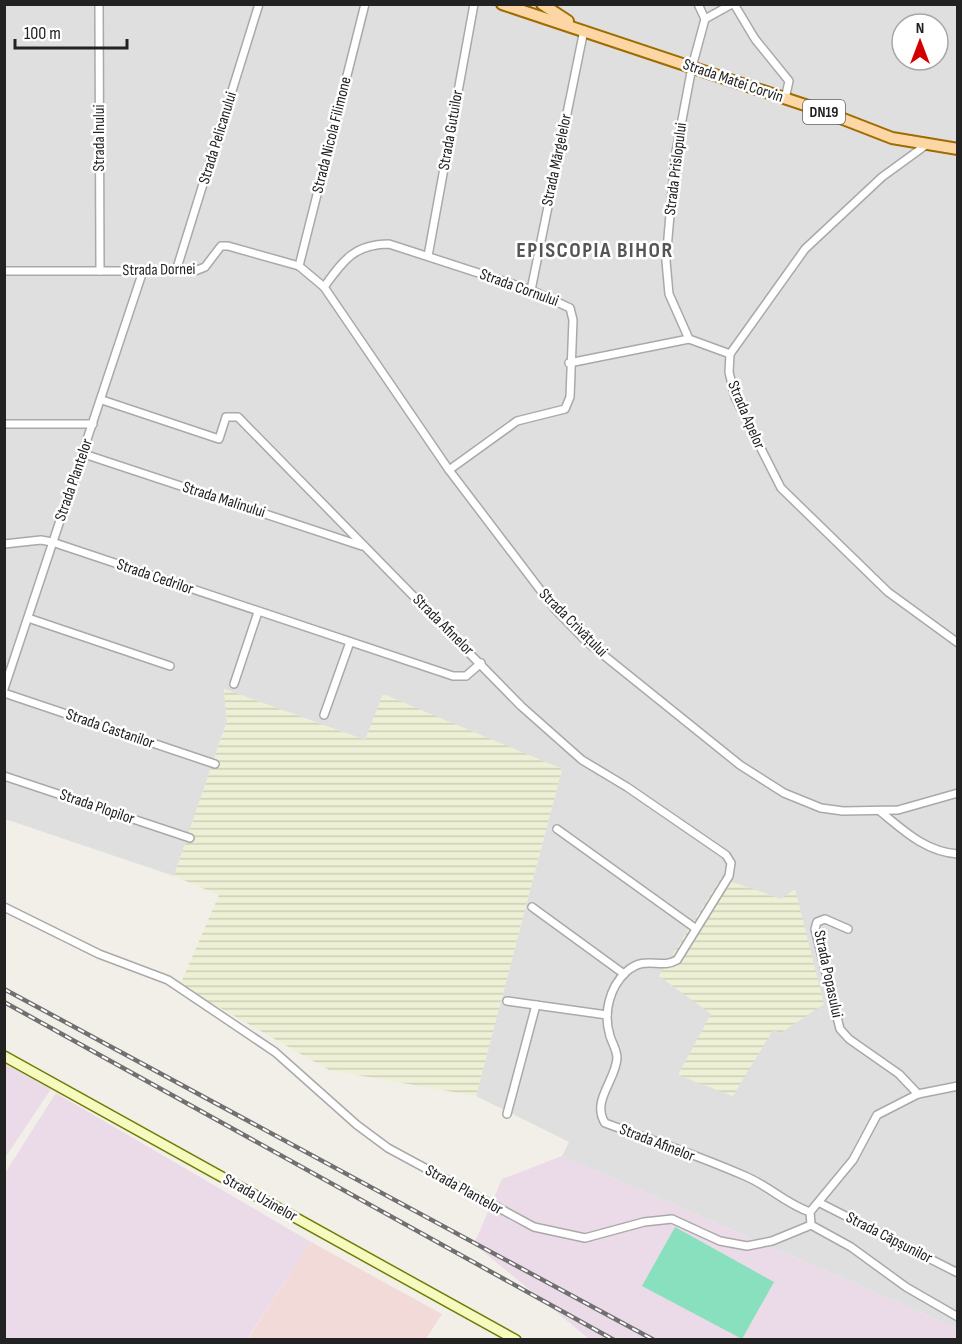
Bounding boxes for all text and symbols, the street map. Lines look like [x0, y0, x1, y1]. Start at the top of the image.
scale bar [15, 12, 128, 50]
north arrow [890, 12, 950, 72]
text: N [916, 19, 924, 38]
text: 100 m [24, 23, 61, 44]
street label: Strada Matei Corvin [680, 55, 786, 107]
street label: Strada Nicola Filimone [308, 75, 356, 195]
street label: Strada Gutuilor [435, 88, 467, 172]
street label: Strada Pelicanului [195, 89, 241, 186]
road number: DN19 [803, 100, 845, 124]
street label: Strada Inului [90, 104, 109, 172]
street label: Strada Mărgelelor [538, 112, 576, 208]
street label: Strada Prislopului [661, 122, 691, 216]
district label: EPISCOPIA BIHOR [516, 237, 674, 264]
street label: Strada Dornei [122, 260, 196, 280]
street label: Strada Cornului [477, 265, 561, 311]
street label: Strada Apelor [723, 378, 769, 452]
street label: Strada Plantelor [51, 436, 97, 524]
street label: Strada Malinului [180, 478, 268, 522]
street label: Strada Cedrilor [114, 555, 196, 599]
street label: Strada Crivățului [535, 585, 611, 661]
street label: Strada Afinelor [408, 590, 478, 660]
street label: Strada Castanilor [63, 705, 157, 753]
street label: Strada Plopilor [57, 785, 137, 829]
street label: Strada Popasului [809, 929, 847, 1019]
street label: Strada Afinelor [617, 1120, 698, 1166]
street label: Strada Plantelor [422, 1161, 506, 1219]
street label: Strada Uzinelor [220, 1170, 301, 1226]
street label: Strada Căpșunilor [843, 1208, 936, 1268]

